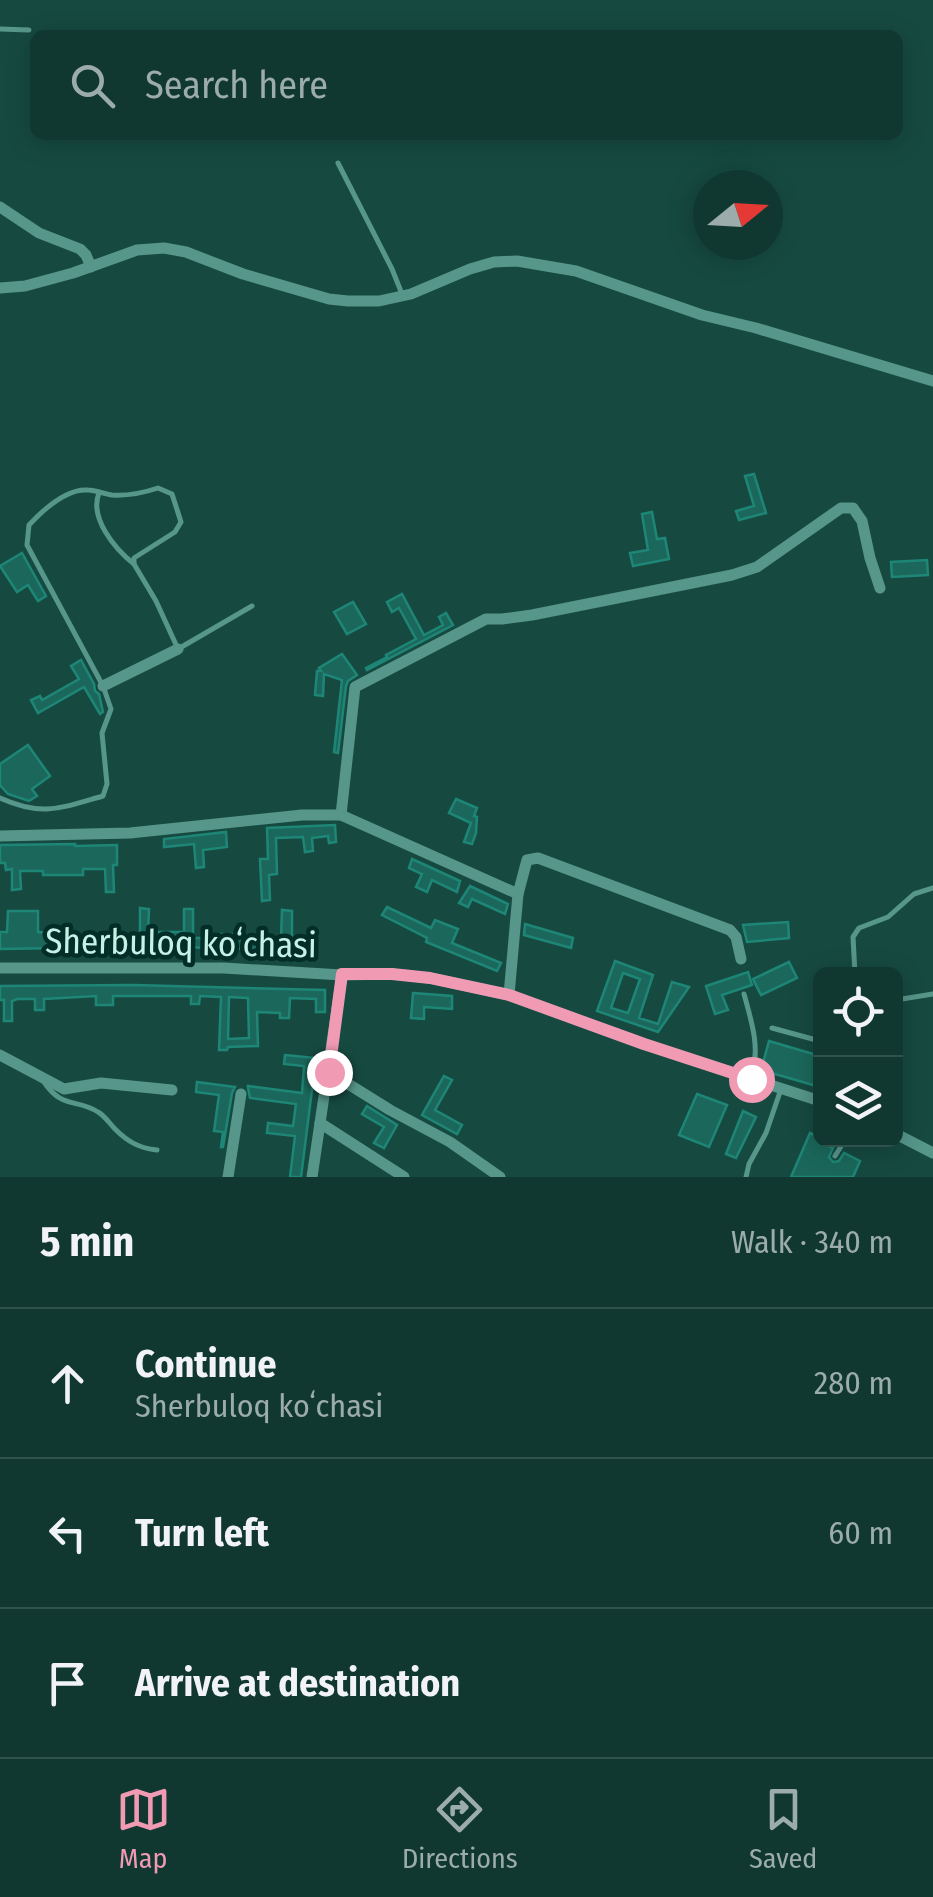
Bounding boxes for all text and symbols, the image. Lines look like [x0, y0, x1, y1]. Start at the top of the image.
search box [30, 30, 903, 140]
icon: search [65, 58, 120, 113]
text: Search here [145, 62, 328, 108]
north arrow [693, 170, 783, 260]
street label: Sherbuloq koʻchasi [45, 920, 317, 966]
map controls [813, 967, 903, 1147]
button: locate [813, 967, 903, 1057]
route end [307, 1050, 353, 1096]
route start [729, 1057, 775, 1103]
button: layers [813, 1057, 903, 1147]
text: 5 min [40, 1217, 134, 1267]
text: Walk · 340 m [731, 1223, 893, 1261]
text: Continue [135, 1341, 276, 1387]
icon: ahead [40, 1356, 95, 1411]
text: 280 m [814, 1364, 893, 1402]
text: Sherbuloq koʻchasi [135, 1387, 383, 1425]
icon: left [40, 1506, 95, 1561]
text: Turn left [135, 1510, 269, 1556]
text: 60 m [828, 1514, 893, 1552]
icon: arrive [40, 1656, 95, 1711]
text: Arrive at destination [135, 1660, 460, 1706]
tab: Map [116, 1782, 171, 1875]
tab: Directions [402, 1782, 518, 1875]
tab: Saved [749, 1782, 817, 1875]

